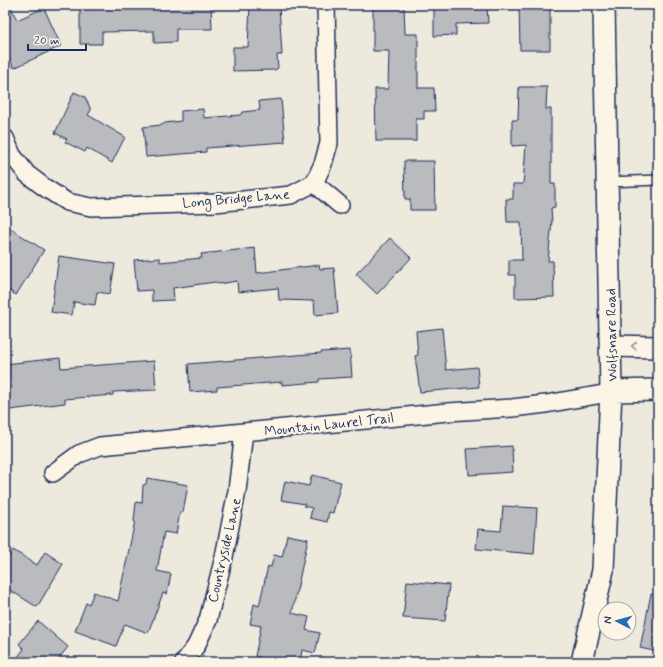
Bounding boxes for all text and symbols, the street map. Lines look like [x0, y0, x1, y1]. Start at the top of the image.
scale bar [28, 26, 86, 52]
text: 20 m [34, 33, 60, 49]
street label: Long Bridge Lane [182, 185, 291, 214]
street label: Wolfsnare Road [602, 288, 622, 382]
one-way arrow [631, 342, 637, 350]
street label: Mountain Laurel Trail [263, 409, 395, 441]
street label: Countryside Lane [204, 496, 246, 604]
north arrow [597, 601, 637, 641]
text: N [601, 616, 615, 624]

